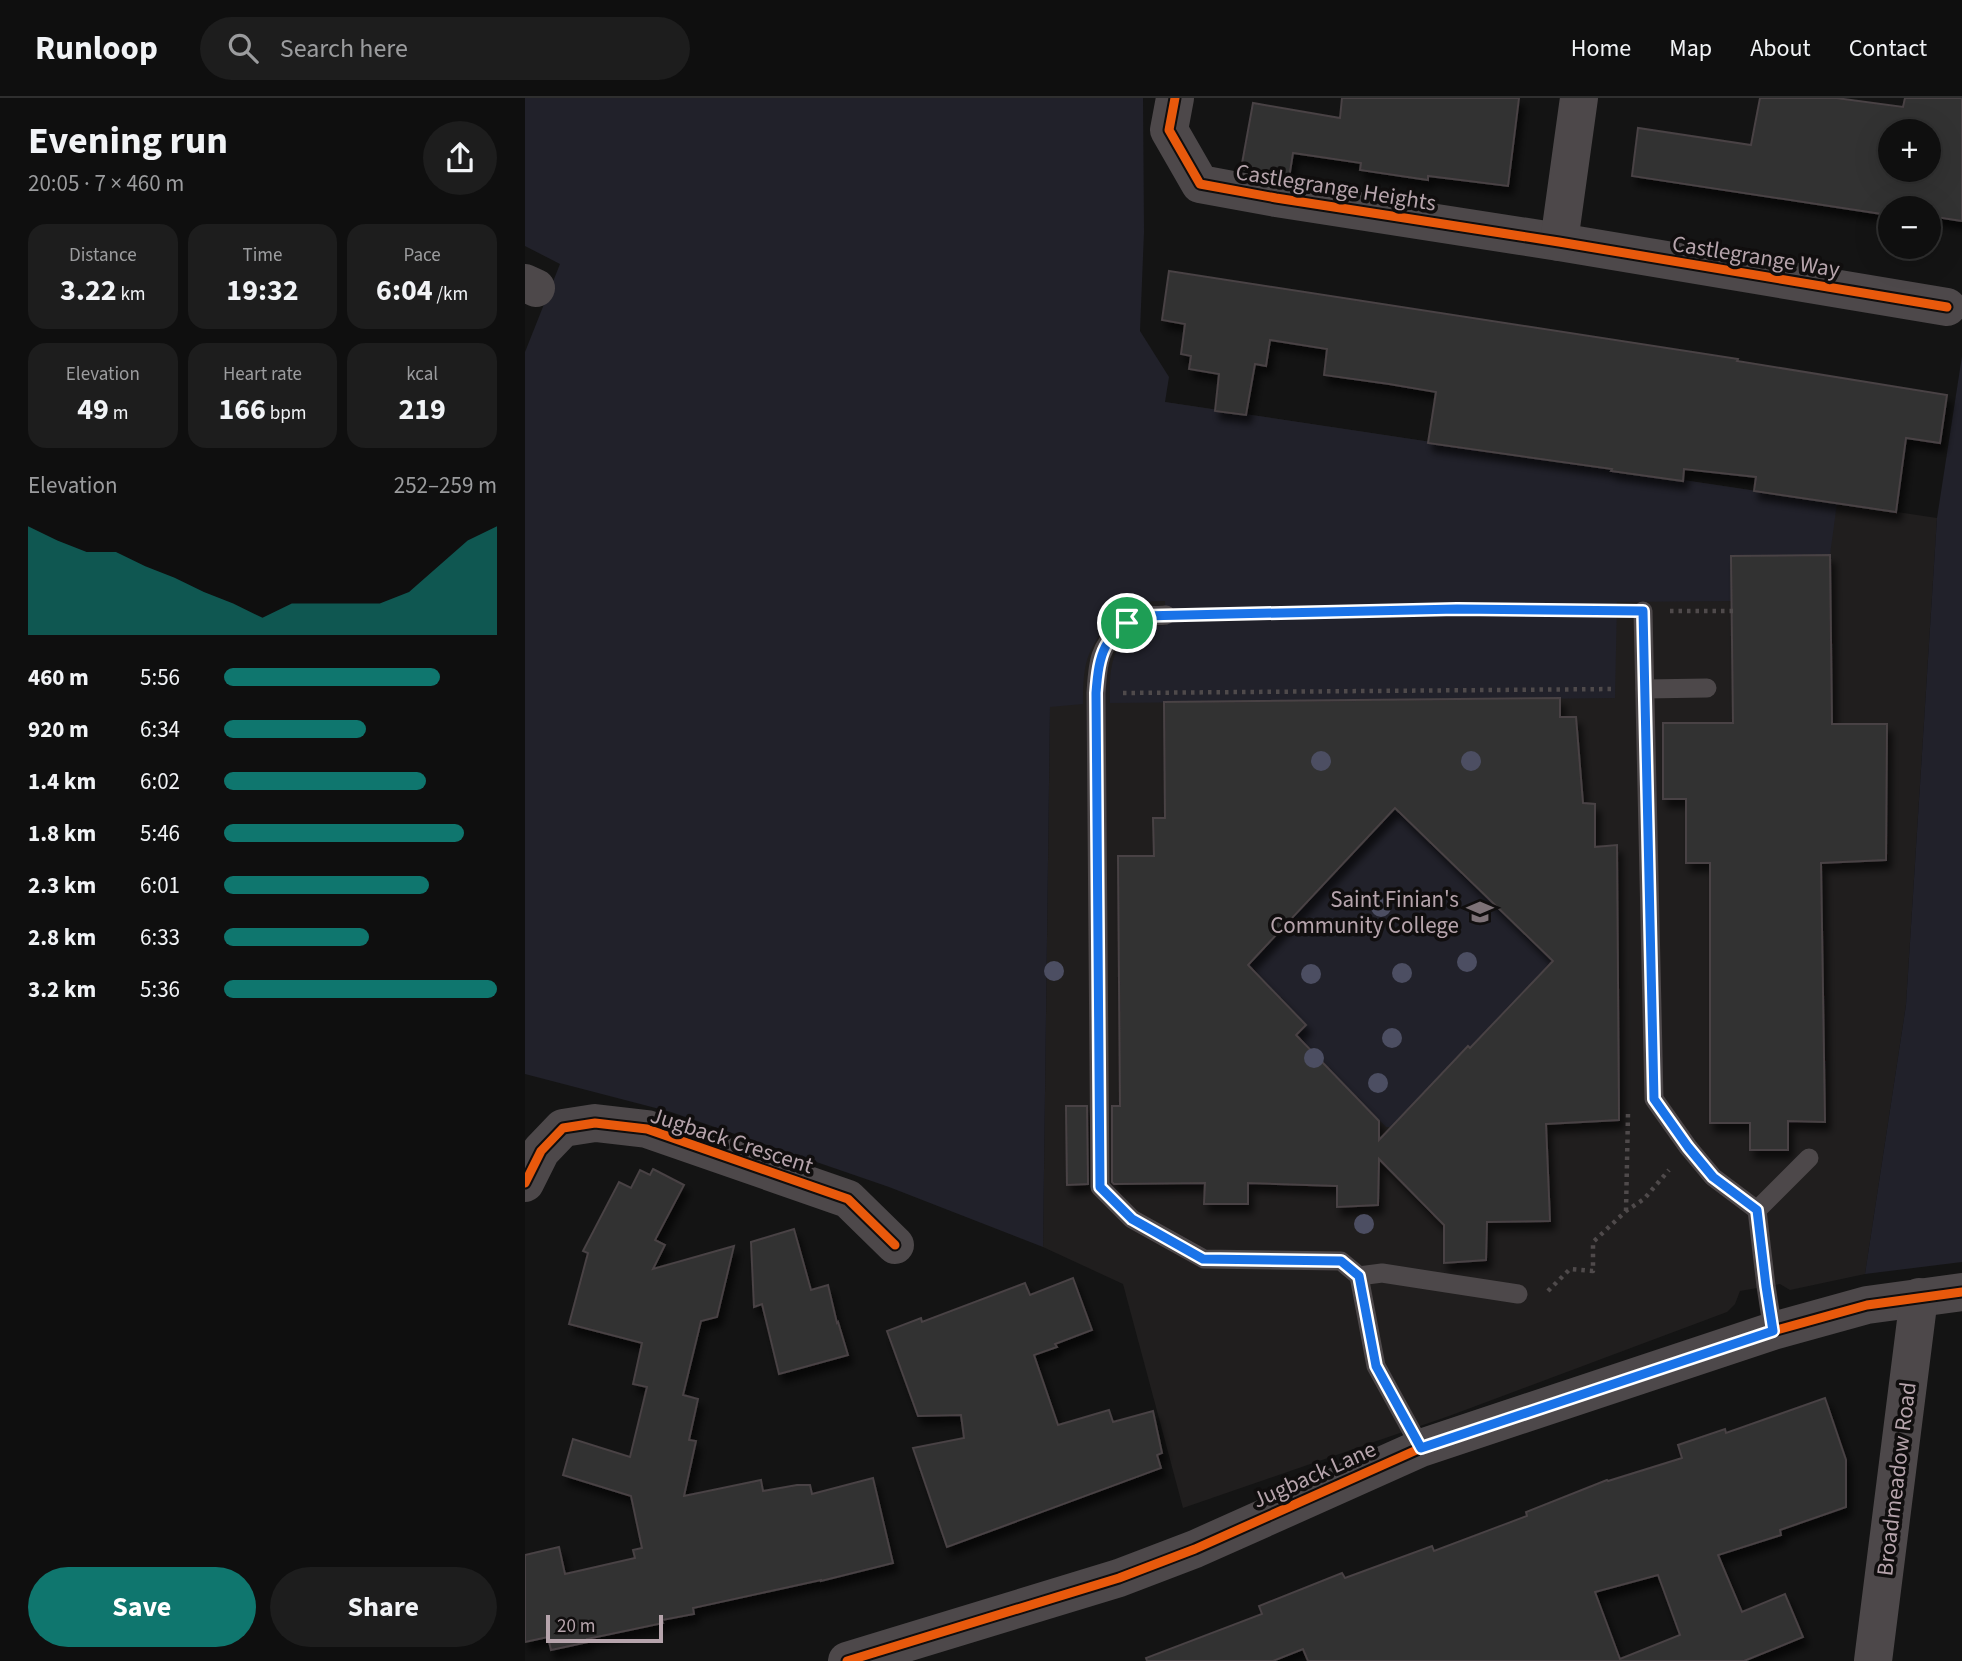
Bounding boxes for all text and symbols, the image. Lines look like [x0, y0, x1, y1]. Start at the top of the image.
search box [200, 17, 690, 80]
text: Runloop [35, 25, 158, 72]
icon: search [224, 29, 262, 67]
text: Search here [280, 30, 408, 67]
text: Home [1571, 31, 1631, 66]
text: Map [1669, 31, 1712, 66]
text: About [1750, 31, 1811, 66]
text: Contact [1849, 31, 1927, 66]
text: Evening run [28, 114, 228, 168]
map controls [1878, 119, 1941, 259]
button: + [1878, 119, 1941, 182]
button: share [423, 121, 497, 195]
street label: Castlegrange Heights [1233, 155, 1439, 220]
text: 20:05 · 7 × 460 m [28, 167, 184, 200]
button: − [1878, 196, 1941, 259]
street label: Castlegrange Way [1670, 227, 1842, 286]
text: Distance [69, 242, 137, 269]
text: Time [242, 242, 283, 269]
text: Pace [404, 242, 441, 269]
text: 3.22 [60, 269, 117, 312]
text: 19:32 [226, 269, 299, 312]
text: 6:04 [376, 269, 433, 312]
text: km [117, 281, 146, 308]
text: /km [433, 281, 468, 308]
text: Elevation [66, 361, 140, 388]
text: Heart rate [223, 361, 302, 388]
text: kcal [406, 361, 438, 388]
text: 49 [77, 388, 109, 431]
text: 166 [218, 388, 266, 431]
text: 219 [398, 388, 446, 431]
text: m [109, 400, 128, 427]
text: bpm [266, 400, 307, 427]
text: Elevation [28, 469, 118, 502]
text: 252–259 m [394, 469, 497, 502]
pin [1097, 593, 1157, 653]
icon: arrive [1108, 604, 1146, 642]
text: 460 m [28, 661, 89, 694]
text: 5:56 [140, 661, 180, 694]
text: 920 m [28, 713, 89, 746]
text: 6:34 [140, 713, 180, 746]
text: 1.4 km [28, 765, 96, 798]
text: 6:02 [140, 765, 180, 798]
text: 1.8 km [28, 817, 96, 850]
text: 5:46 [140, 817, 180, 850]
text: 2.3 km [28, 869, 96, 902]
text: 6:01 [140, 869, 180, 902]
place label: Saint Finian's Community College [1270, 883, 1459, 942]
school or university icon: Saint Finian's Community College [1465, 897, 1495, 927]
text: 2.8 km [28, 921, 96, 954]
text: 6:33 [140, 921, 180, 954]
text: 3.2 km [28, 973, 96, 1006]
text: 5:36 [140, 973, 180, 1006]
street label: Jugback Crescent [646, 1099, 818, 1182]
street label: Broadmeadow Road [1868, 1380, 1925, 1578]
street label: Jugback Lane [1247, 1432, 1381, 1516]
button: Save [28, 1567, 256, 1647]
button: Share [270, 1567, 497, 1647]
scale bar [546, 1612, 663, 1644]
text: 20 m [557, 1613, 595, 1640]

